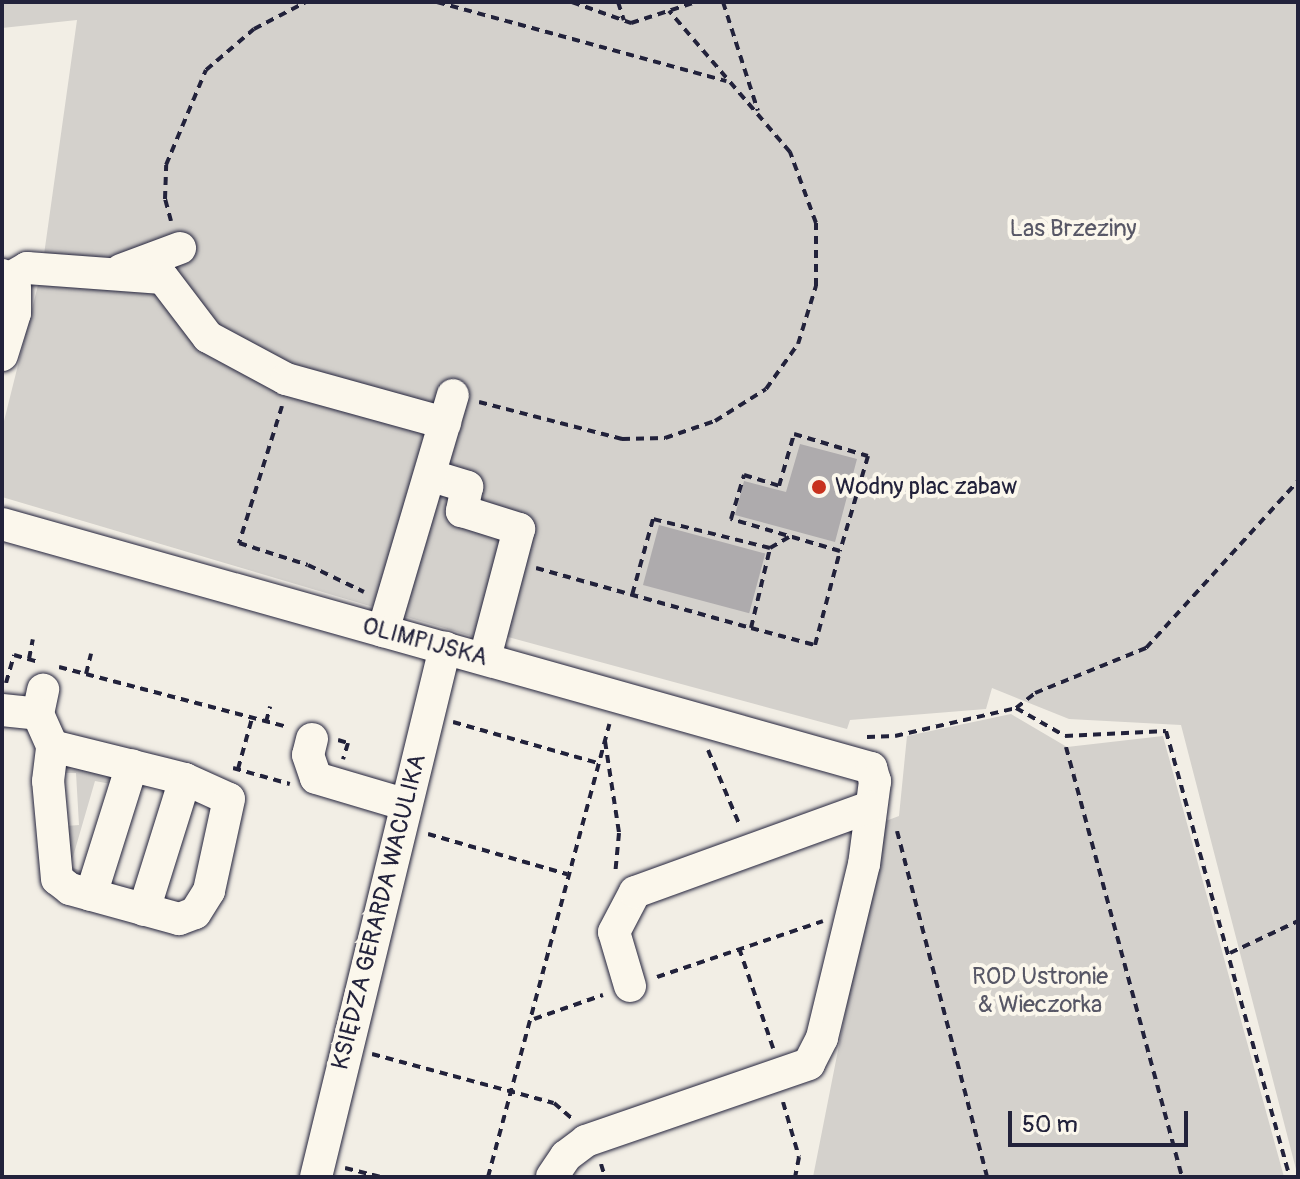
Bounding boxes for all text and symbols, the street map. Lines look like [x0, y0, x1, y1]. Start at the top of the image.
park label: Las Brzeziny [1009, 215, 1137, 243]
place label: Wodny plac zabaw [835, 473, 1017, 501]
marker: Wodny plac zabaw [810, 478, 828, 496]
street label: OLIMPIJSKA [359, 611, 491, 673]
street label: KSIĘDZA GERARDA WACULIKA [326, 751, 432, 1073]
park label: ROD Ustronie & Wieczorka [972, 963, 1108, 1019]
scale bar [1012, 1095, 1192, 1145]
text: 50 m [1022, 1110, 1078, 1139]

